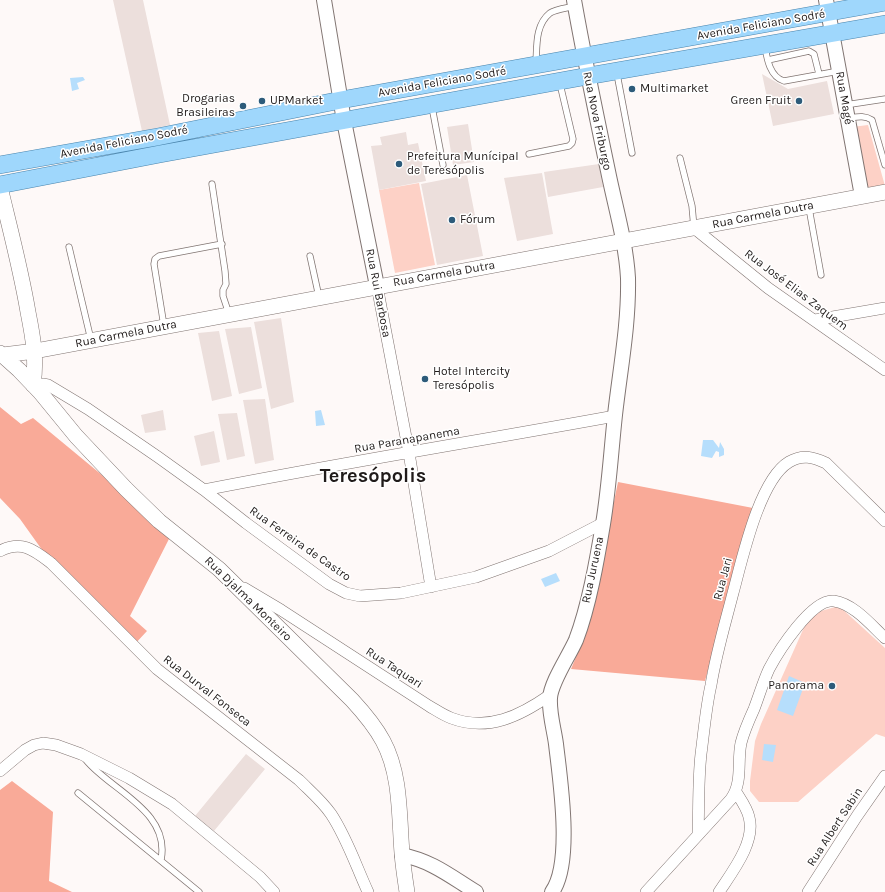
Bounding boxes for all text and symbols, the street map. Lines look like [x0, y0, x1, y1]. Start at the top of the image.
street label: Avenida Feliciano Sodré [696, 7, 826, 43]
street label: Avenida Feliciano Sodré [377, 64, 507, 100]
street label: Rua Nova Friburgo [580, 70, 614, 172]
street label: Rua Magé [832, 70, 856, 126]
place label: Multimarket [640, 82, 708, 96]
marker: Multimarket [627, 84, 637, 94]
place label: Drogarias Brasileiras [176, 92, 235, 120]
place label: UPMarket [270, 94, 323, 108]
place label: Green Fruit [731, 94, 791, 108]
marker: UPMarket [257, 96, 267, 106]
marker: Green Fruit [794, 96, 804, 106]
marker: Drogarias Brasileiras [238, 101, 248, 111]
street label: Avenida Feliciano Sodré [59, 123, 189, 161]
place label: Prefeitura Munícipal de Teresópolis [407, 150, 519, 178]
marker: Prefeitura Munícipal de Teresópolis [394, 159, 404, 169]
street label: Rua Carmela Dutra [711, 198, 815, 232]
place label: Fórum [460, 213, 495, 227]
marker: Fórum [447, 215, 457, 225]
street label: Rua José Elias Zaquem [742, 246, 850, 334]
street label: Rua Rui Barbosa [362, 247, 394, 339]
street label: Rua Carmela Dutra [392, 258, 496, 290]
street label: Rua Carmela Dutra [74, 317, 178, 351]
place label: Hotel Intercity Teresópolis [433, 365, 510, 393]
marker: Hotel Intercity Teresópolis [420, 374, 430, 384]
street label: Rua Paranapanema [353, 424, 461, 456]
district label: Teresópolis [320, 464, 426, 488]
street label: Rua Ferreira de Castro [247, 504, 353, 584]
street label: Rua Juruena [579, 535, 607, 605]
street label: Rua Djalma Monteiro [201, 554, 295, 644]
street label: Rua Jari [710, 556, 736, 602]
street label: Rua Taquari [363, 644, 425, 692]
street label: Rua Durval Fonseca [160, 652, 254, 730]
place label: Panorama [768, 679, 824, 693]
marker: Panorama [827, 681, 837, 691]
street label: Rua Albert Sabin [804, 785, 866, 869]

